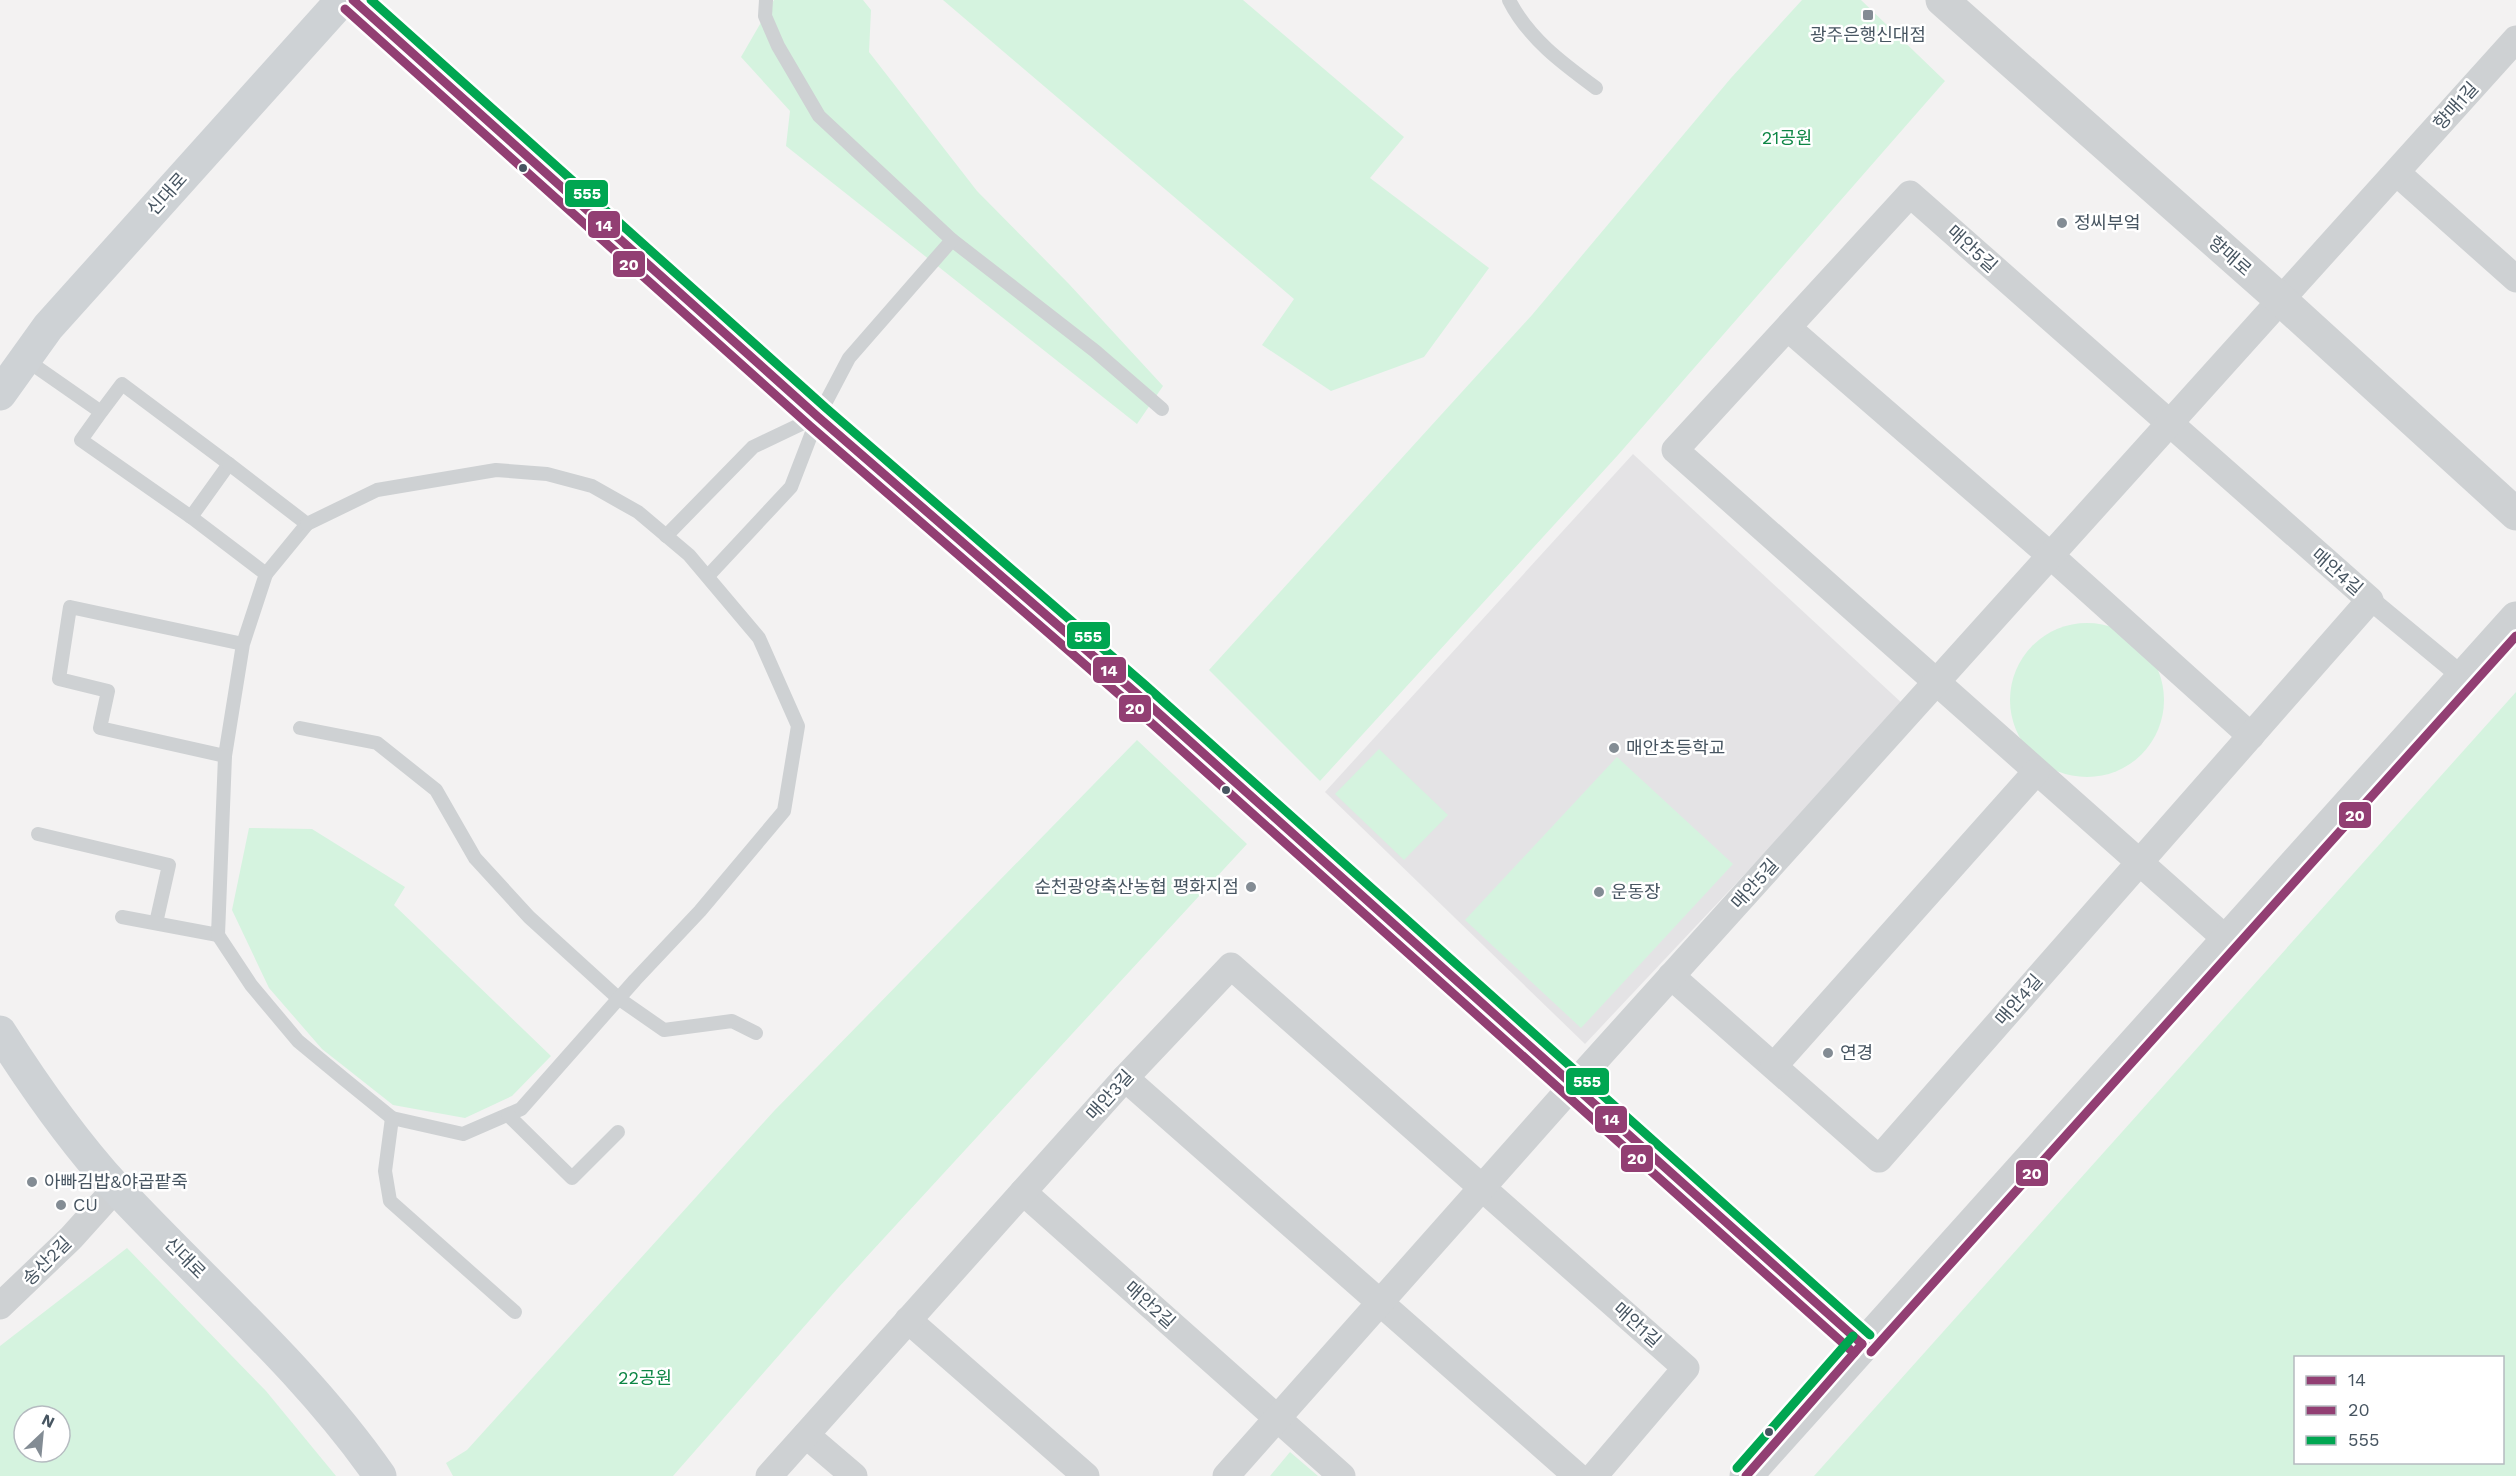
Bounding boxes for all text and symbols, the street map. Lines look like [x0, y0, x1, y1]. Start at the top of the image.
marker: 광주은행신대점 [1861, 8, 1875, 22]
place label: 광주은행신대점 [1810, 24, 1926, 45]
street label: 향매1길 [2429, 78, 2482, 134]
park label: 21공원 [1762, 127, 1812, 148]
unlabelled marker [517, 162, 529, 174]
street label: 신대로 [142, 168, 191, 219]
line badge: 555 [564, 179, 609, 208]
text: 555 [573, 184, 601, 203]
line badge: 14 [587, 210, 621, 239]
place label: 정씨부엌 [2074, 212, 2140, 233]
text: 14 [595, 216, 613, 235]
marker: 정씨부엌 [2055, 216, 2069, 230]
street label: 매안5길 [1943, 221, 2002, 277]
street label: 향매로 [2205, 231, 2256, 280]
line badge: 20 [612, 250, 646, 278]
text: 20 [619, 255, 639, 274]
street label: 매안4길 [2308, 544, 2367, 599]
line badge: 555 [1066, 621, 1111, 650]
text: 555 [1074, 627, 1102, 646]
line badge: 14 [1092, 656, 1127, 684]
text: 14 [1100, 661, 1118, 680]
line badge: 20 [1118, 694, 1152, 723]
text: 20 [1125, 699, 1145, 718]
place label: 매안초등학교 [1626, 737, 1725, 758]
marker: 매안초등학교 [1607, 741, 1621, 755]
unlabelled marker [1220, 784, 1232, 796]
line badge: 20 [2338, 801, 2372, 829]
text: 20 [2345, 806, 2365, 825]
street label: 매안5길 [1727, 854, 1783, 913]
place label: 순천광양축산농협 평화지점 [1034, 876, 1239, 897]
marker: 순천광양축산농협 평화지점 [1244, 880, 1258, 894]
place label: 운동장 [1611, 881, 1661, 902]
marker: 운동장 [1592, 885, 1606, 899]
street label: 매안4길 [1991, 970, 2046, 1029]
place label: 연경 [1840, 1042, 1873, 1063]
marker: 연경 [1821, 1046, 1835, 1060]
street label: 매안3길 [1082, 1065, 1138, 1124]
line badge: 555 [1565, 1067, 1610, 1096]
text: 555 [1573, 1072, 1601, 1091]
line badge: 14 [1594, 1105, 1628, 1134]
text: 14 [1602, 1110, 1620, 1129]
line badge: 20 [1620, 1144, 1654, 1173]
text: 20 [1627, 1149, 1647, 1168]
line badge: 20 [2015, 1159, 2049, 1187]
text: 20 [2022, 1164, 2042, 1183]
place label: 아빠김밥&야곱팥죽 [44, 1171, 188, 1192]
marker: 아빠김밥&야곱팥죽 [25, 1175, 39, 1189]
place label: CU [73, 1194, 98, 1215]
marker: CU [54, 1198, 68, 1212]
street label: 송산2길 [18, 1232, 75, 1289]
street label: 신대로 [160, 1233, 210, 1283]
street label: 매안2길 [1121, 1277, 1180, 1333]
street label: 매안1길 [1609, 1298, 1665, 1351]
legend [2294, 1356, 2504, 1464]
park label: 22공원 [618, 1367, 672, 1388]
text: 14 [2348, 1369, 2366, 1390]
text: 20 [2348, 1399, 2370, 1420]
north arrow [12, 1404, 72, 1464]
text: N [39, 1410, 58, 1432]
unlabelled marker [1763, 1426, 1775, 1438]
text: 555 [2348, 1429, 2379, 1450]

